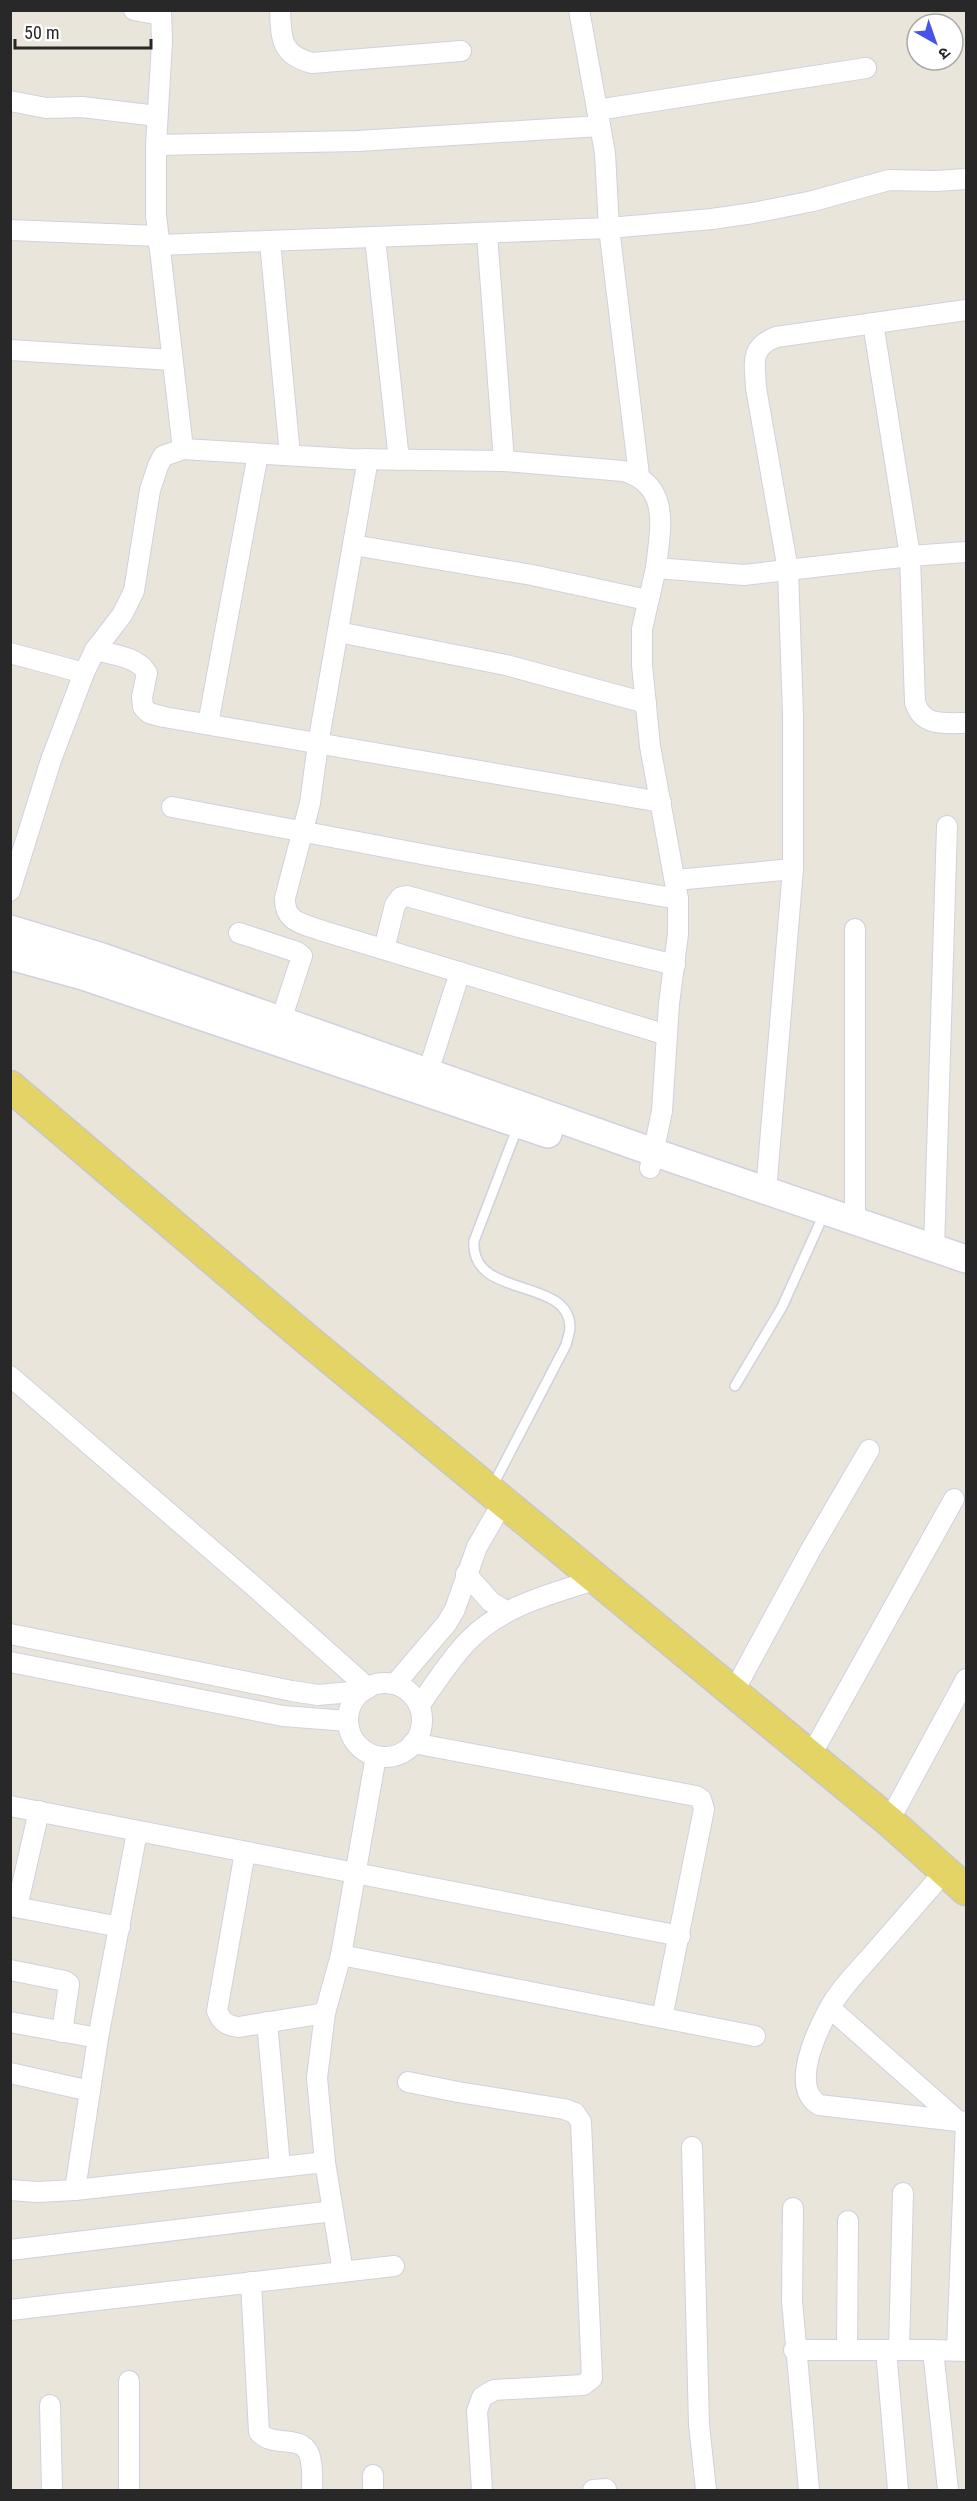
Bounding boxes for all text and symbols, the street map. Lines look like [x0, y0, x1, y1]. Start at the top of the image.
scale bar [15, 12, 152, 50]
north arrow [905, 12, 965, 72]
text: 50 m [24, 22, 59, 43]
text: उ [934, 43, 954, 64]

